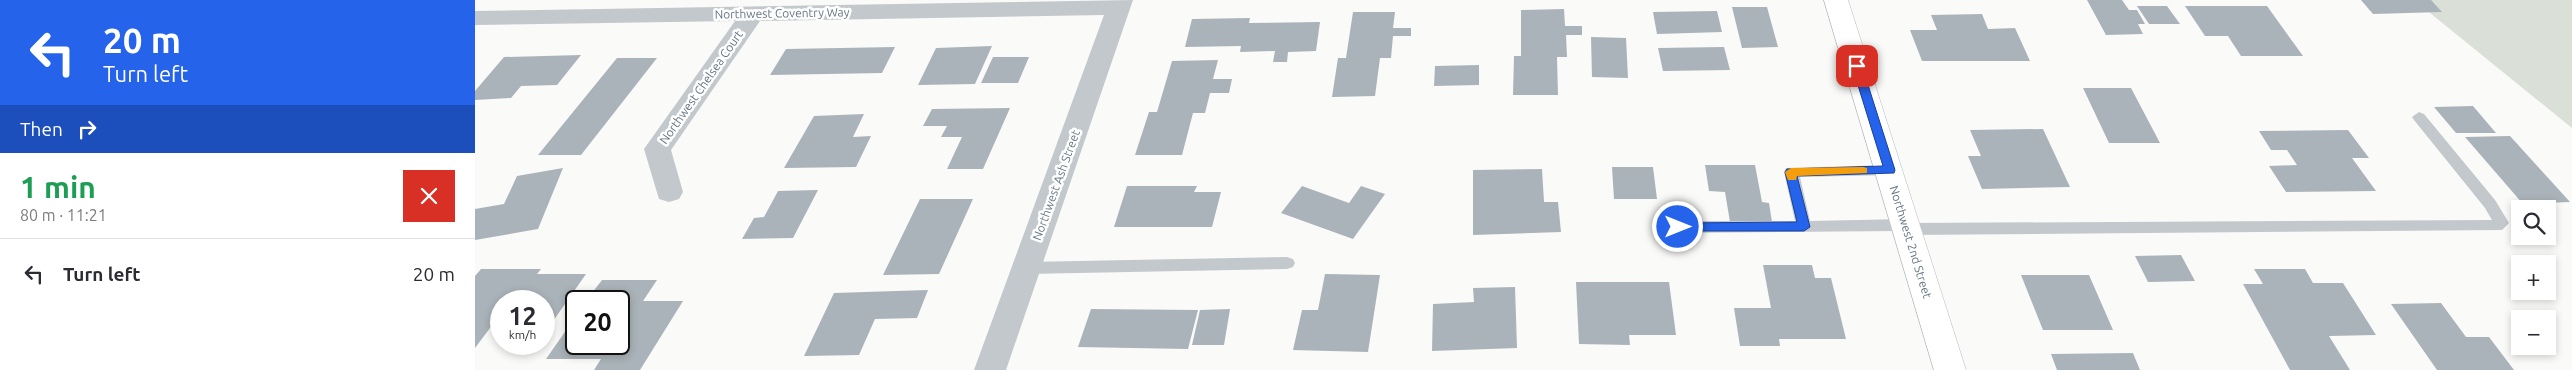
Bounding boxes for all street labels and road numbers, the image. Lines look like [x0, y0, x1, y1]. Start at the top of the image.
street label: Northwest Coventry Way [714, 5, 850, 21]
street label: Northwest Chelsea Court [657, 28, 745, 146]
street label: Northwest Ash Street [1030, 128, 1082, 242]
street label: Northwest 2nd Street [1888, 184, 1934, 300]

